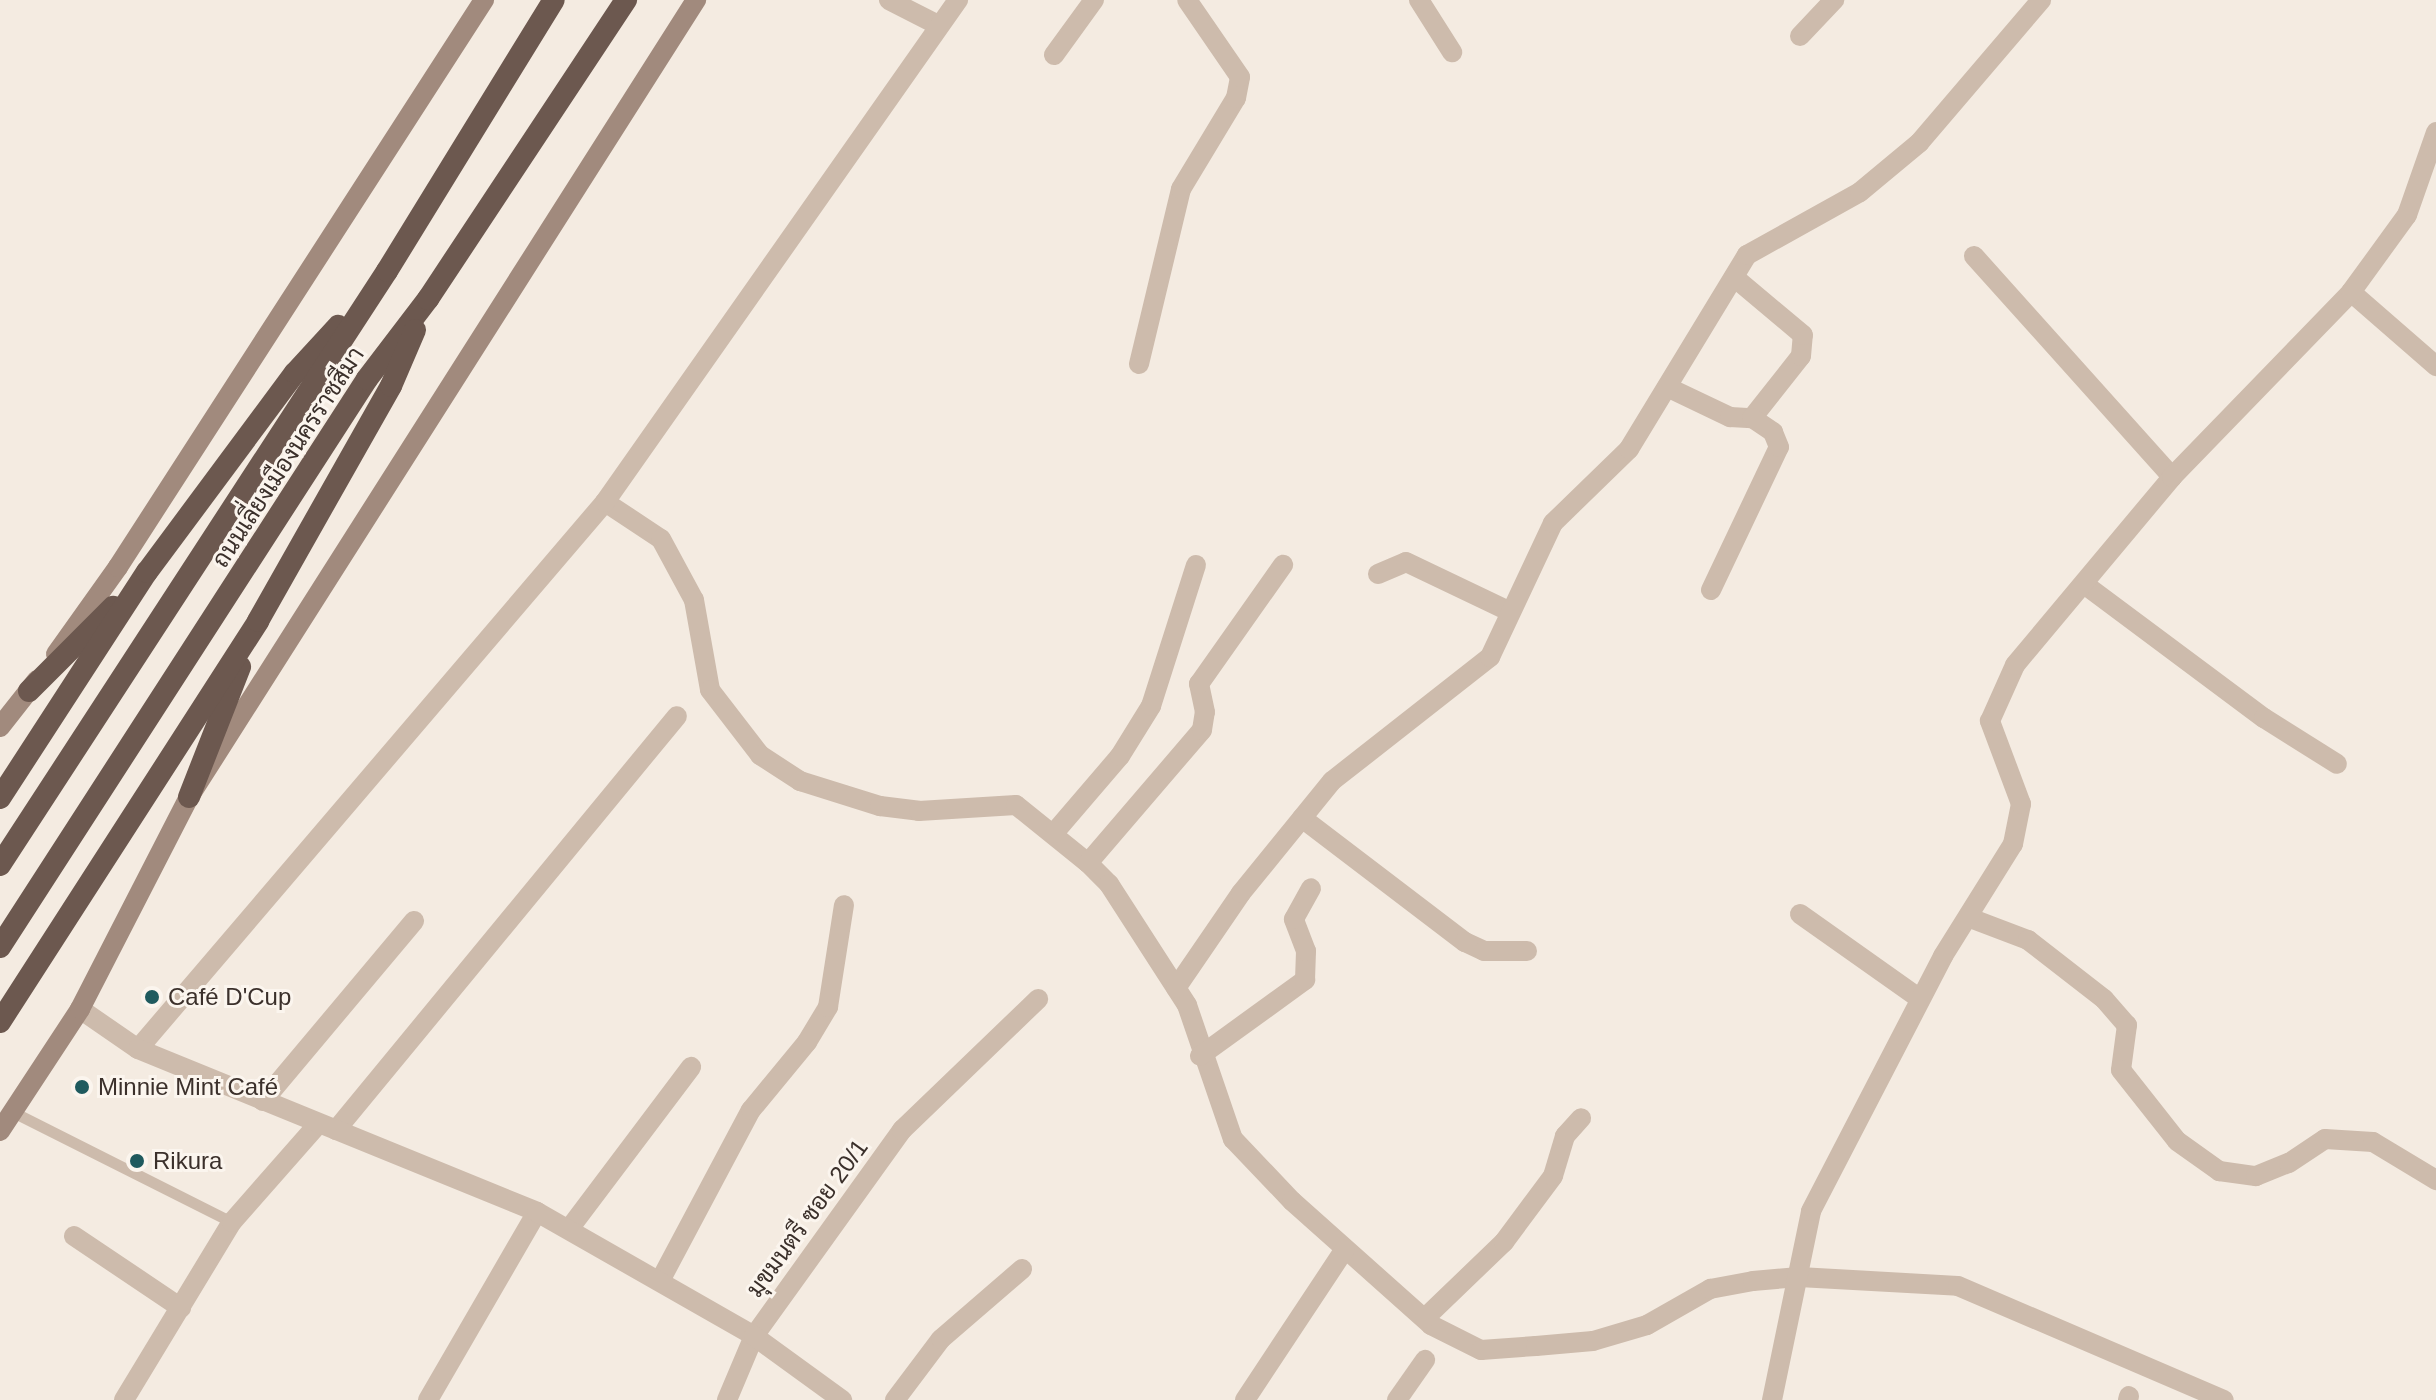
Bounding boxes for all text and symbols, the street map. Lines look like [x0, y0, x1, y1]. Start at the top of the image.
street label: ถนนเลี่ยงเมืองนครราชสีมา [206, 341, 370, 573]
place label: Café D'Cup [168, 983, 291, 1011]
marker: Café D'Cup [143, 988, 161, 1006]
place label: Minnie Mint Café [98, 1073, 278, 1101]
marker: Minnie Mint Café [73, 1078, 91, 1096]
street label: มุขมนตรี ซอย 20/1 [740, 1134, 874, 1302]
place label: Rikura [153, 1147, 222, 1175]
marker: Rikura [128, 1152, 146, 1170]

